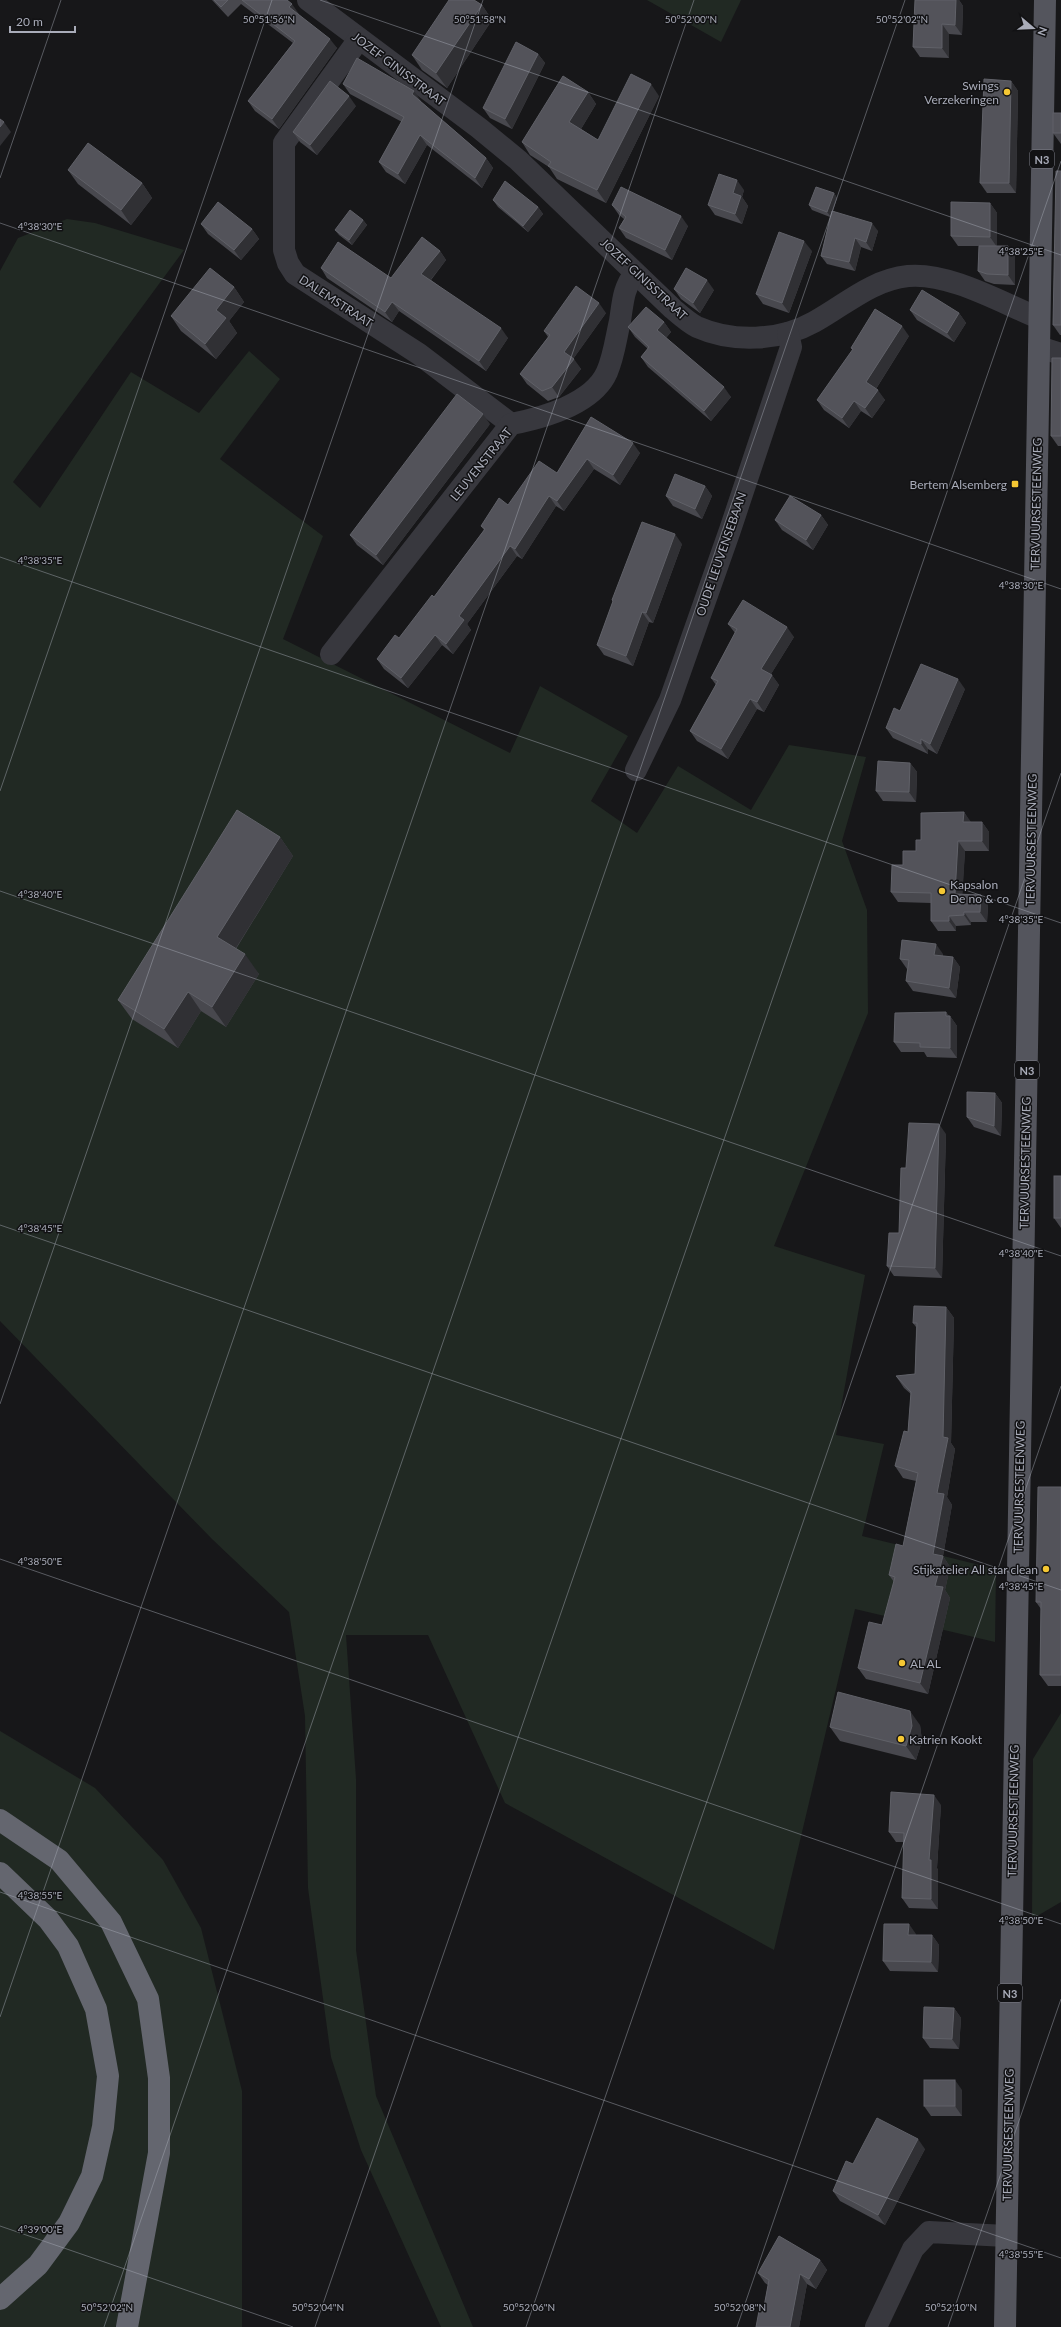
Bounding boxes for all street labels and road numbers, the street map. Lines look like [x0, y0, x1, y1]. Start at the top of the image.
street label: JOZEF GINISSTRAAT [349, 29, 449, 109]
road number: N3 [1030, 150, 1054, 168]
street label: JOZEF GINISSTRAAT [598, 235, 690, 323]
street label: DALEMSTRAAT [296, 272, 376, 330]
street label: LEUVENSTRAAT [447, 424, 515, 504]
street label: TERVUURSESTEENWEG [1027, 437, 1045, 570]
street label: OUDE LEUVENSEBAAN [693, 490, 749, 618]
street label: TERVUURSESTEENWEG [1022, 773, 1040, 906]
road number: N3 [1015, 1061, 1039, 1079]
street label: TERVUURSESTEENWEG [1016, 1096, 1034, 1229]
street label: TERVUURSESTEENWEG [1010, 1420, 1028, 1553]
street label: TERVUURSESTEENWEG [1004, 1744, 1022, 1877]
road number: N3 [998, 1984, 1022, 2002]
street label: TERVUURSESTEENWEG [999, 2068, 1017, 2201]

